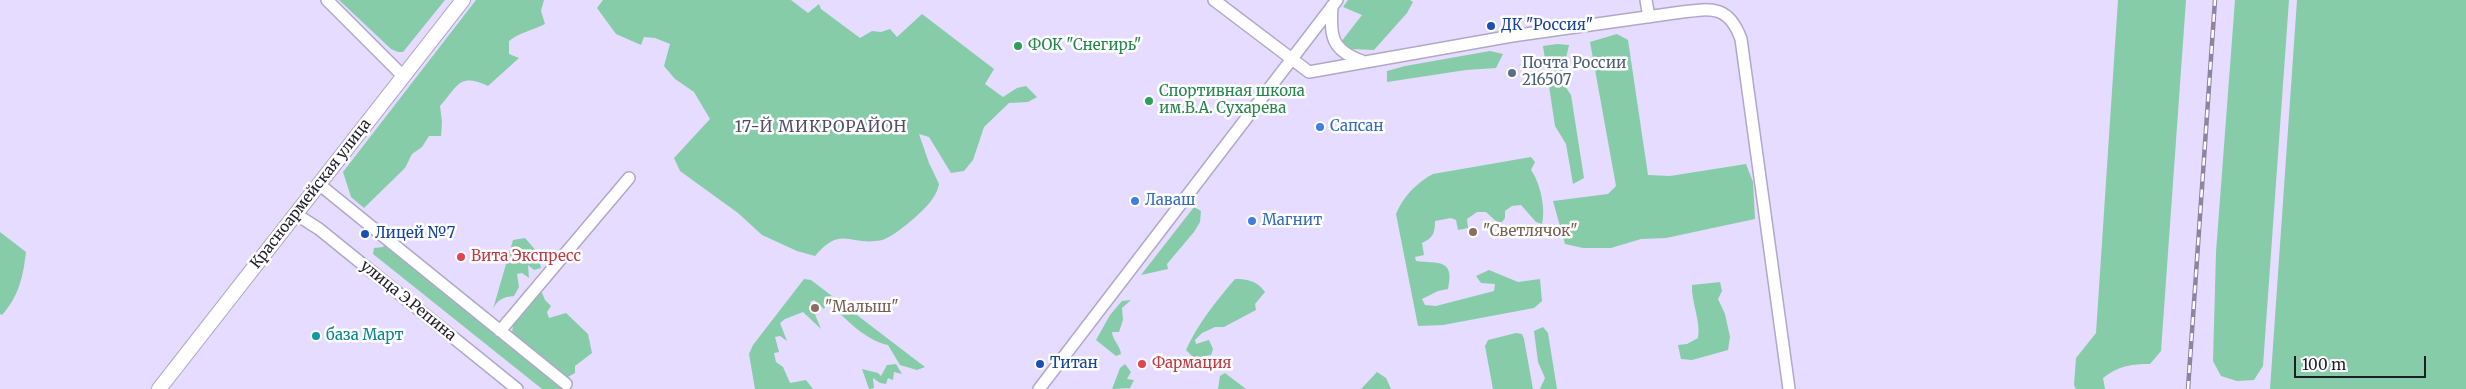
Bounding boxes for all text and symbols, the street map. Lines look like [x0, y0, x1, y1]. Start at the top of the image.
place label: ДК "Россия" [1501, 17, 1593, 35]
marker: ДК "Россия" [1485, 20, 1497, 32]
place label: ФОК "Снегирь" [1028, 37, 1142, 55]
marker: ФОК "Снегирь" [1012, 40, 1024, 52]
place label: Почта России 216507 [1522, 55, 1626, 90]
marker: Почта России 216507 [1506, 67, 1518, 79]
place label: Спортивная школа им.В.А. Сухарева [1159, 83, 1305, 118]
marker: Спортивная школа им.В.А. Сухарева [1143, 95, 1155, 107]
street label: Красноармейская улица [247, 116, 375, 272]
district label: 17-Й МИКРОРАЙОН [733, 117, 909, 137]
place label: Сапсан [1330, 118, 1384, 136]
marker: Сапсан [1314, 121, 1326, 133]
place label: Лаваш [1145, 192, 1195, 210]
marker: Лаваш [1129, 195, 1141, 207]
place label: Магнит [1262, 212, 1322, 230]
marker: Магнит [1246, 215, 1258, 227]
place label: "Светлячок" [1483, 223, 1578, 241]
place label: Лицей №7 [375, 225, 455, 243]
marker: "Светлячок" [1467, 226, 1479, 238]
marker: Лицей №7 [359, 228, 371, 240]
place label: Вита Экспресс [471, 248, 581, 266]
marker: Вита Экспресс [455, 251, 467, 263]
street label: улица Э.Репина [357, 257, 459, 345]
place label: "Малыш" [825, 299, 899, 317]
marker: "Малыш" [809, 302, 821, 314]
place label: база Март [326, 327, 404, 345]
marker: база Март [310, 330, 322, 342]
scale bar [2296, 346, 2428, 378]
place label: Титан [1050, 355, 1098, 373]
place label: Фармация [1152, 355, 1232, 373]
text: 100 m [2302, 355, 2346, 374]
marker: Титан [1034, 358, 1046, 370]
marker: Фармация [1136, 358, 1148, 370]

